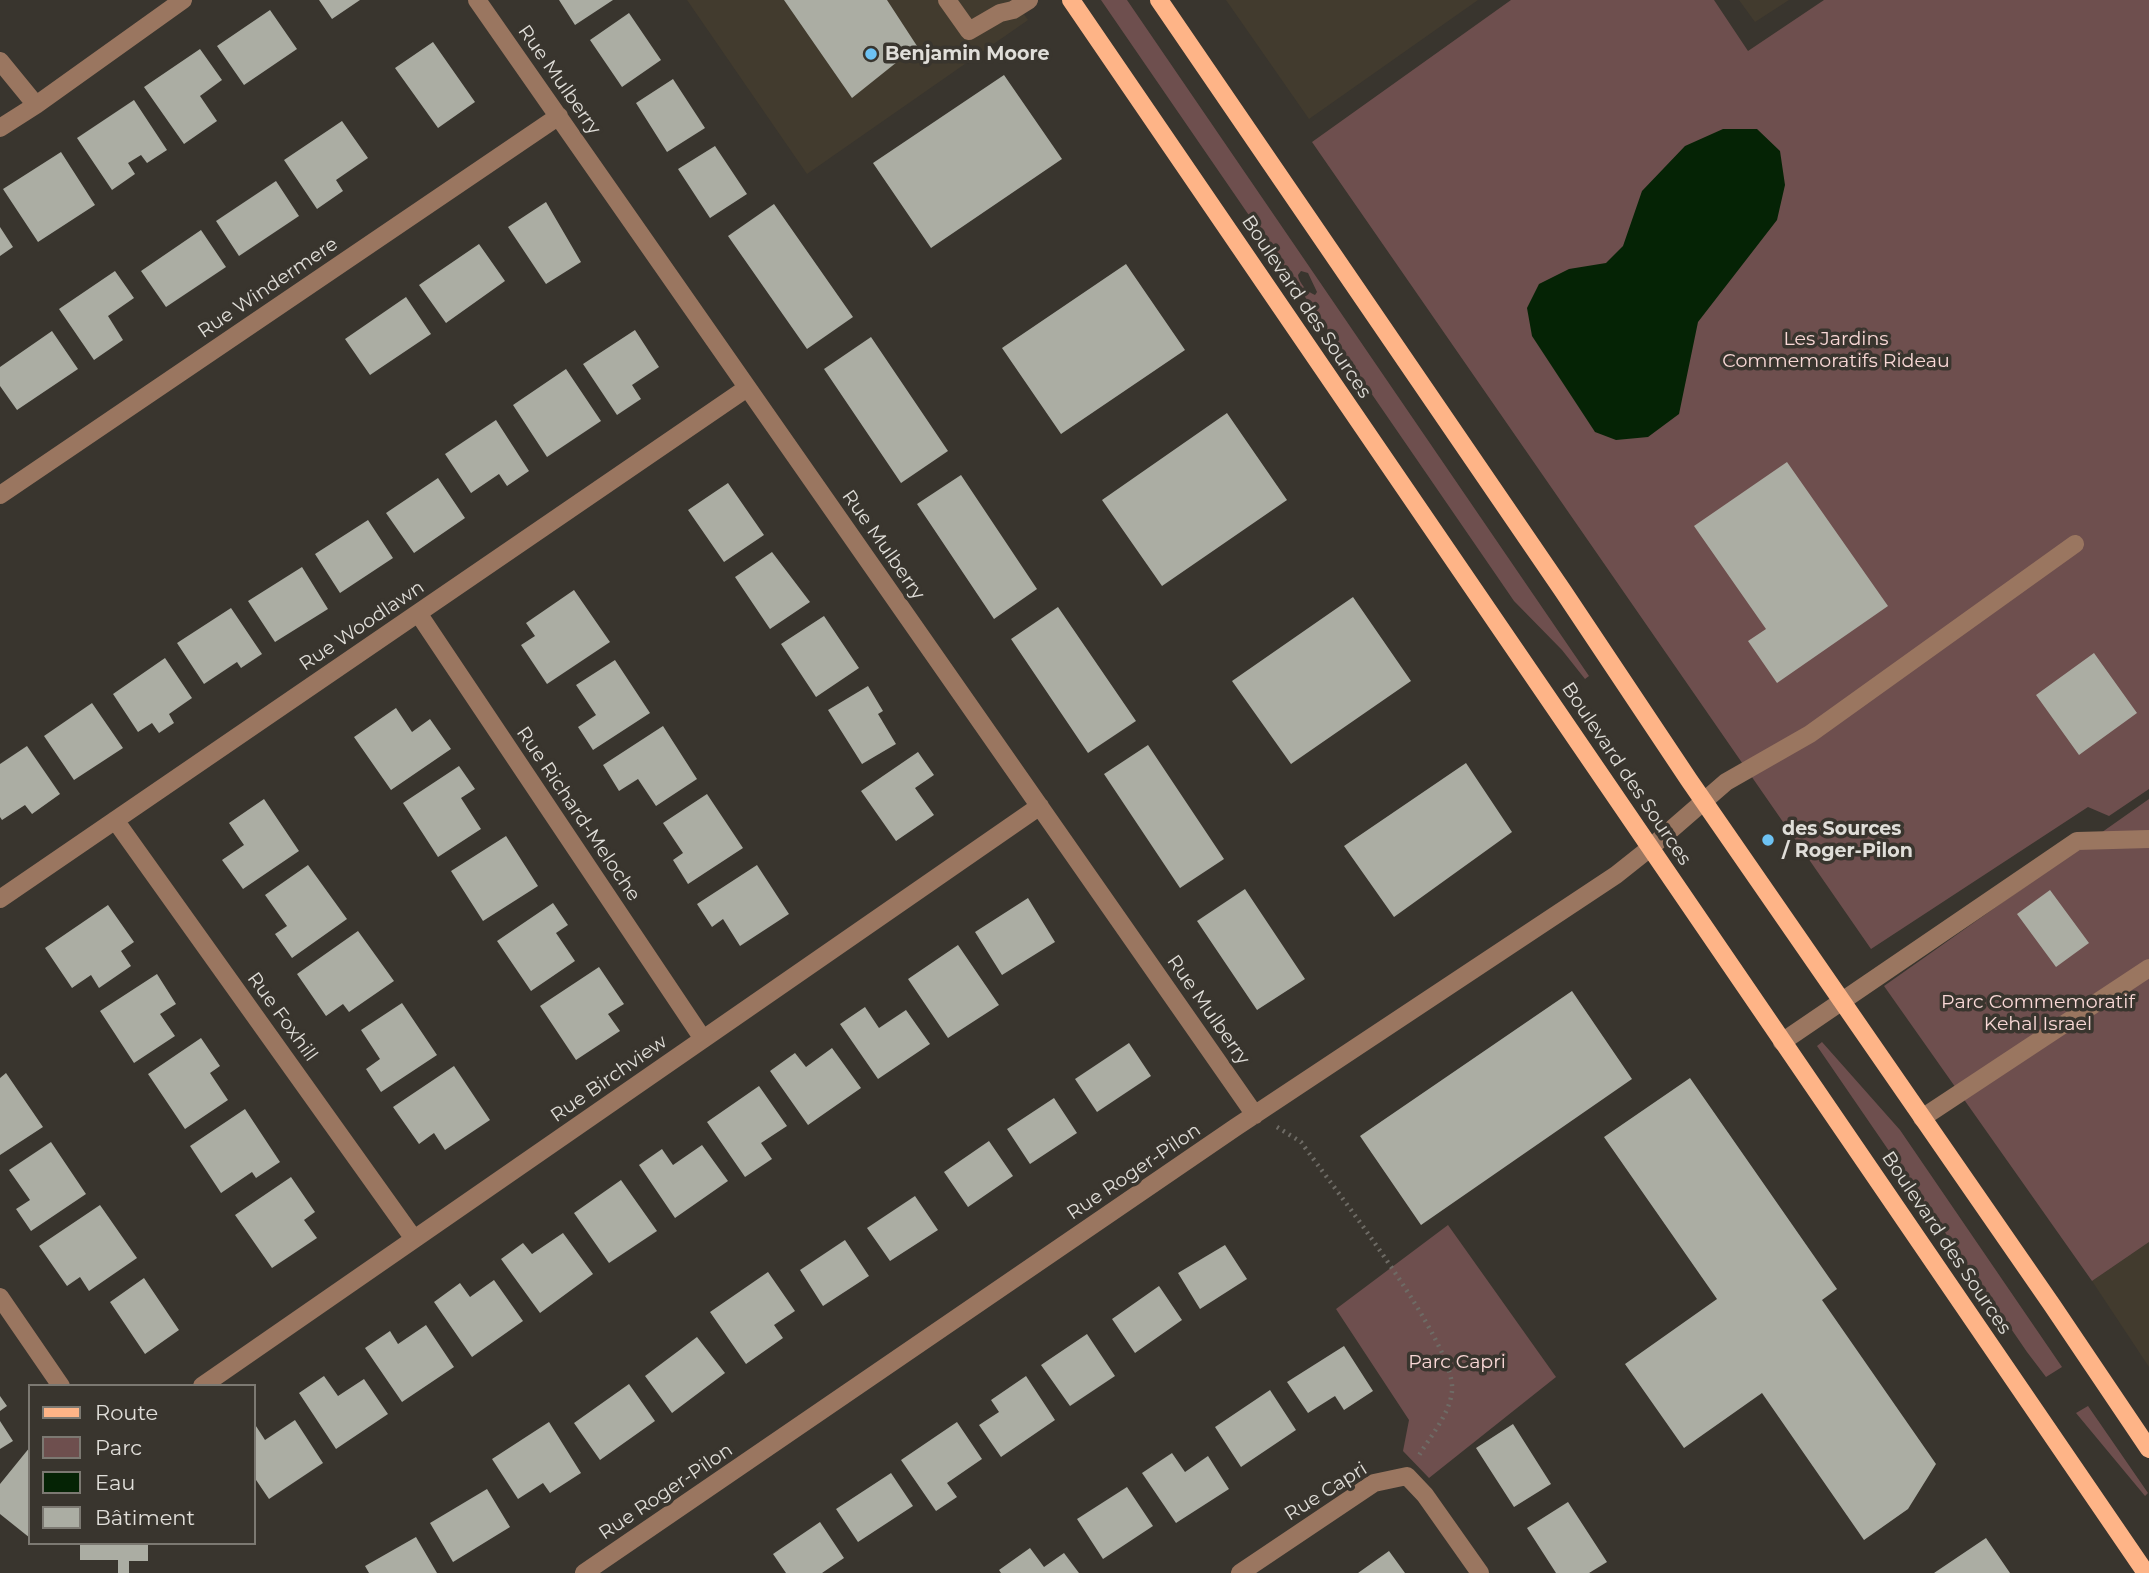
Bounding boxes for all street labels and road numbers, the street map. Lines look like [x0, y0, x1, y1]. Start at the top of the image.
street label: Rue Mulberry [513, 21, 605, 139]
street label: Boulevard des Sources [1236, 211, 1376, 403]
street label: Rue Windermere [194, 233, 342, 343]
street label: Rue Mulberry [837, 486, 929, 604]
street label: Rue Woodlawn [295, 576, 429, 676]
street label: Boulevard des Sources [1556, 678, 1696, 870]
street label: Rue Richard-Meloche [511, 722, 645, 906]
street label: Rue Mulberry [1162, 951, 1254, 1069]
street label: Rue Foxhill [242, 968, 322, 1066]
street label: Rue Birchview [547, 1031, 671, 1127]
street label: Rue Roger-Pilon [1063, 1119, 1205, 1225]
street label: Boulevard des Sources [1876, 1147, 2016, 1339]
street label: Rue Roger-Pilon [595, 1439, 737, 1545]
street label: Rue Capri [1281, 1458, 1371, 1526]

